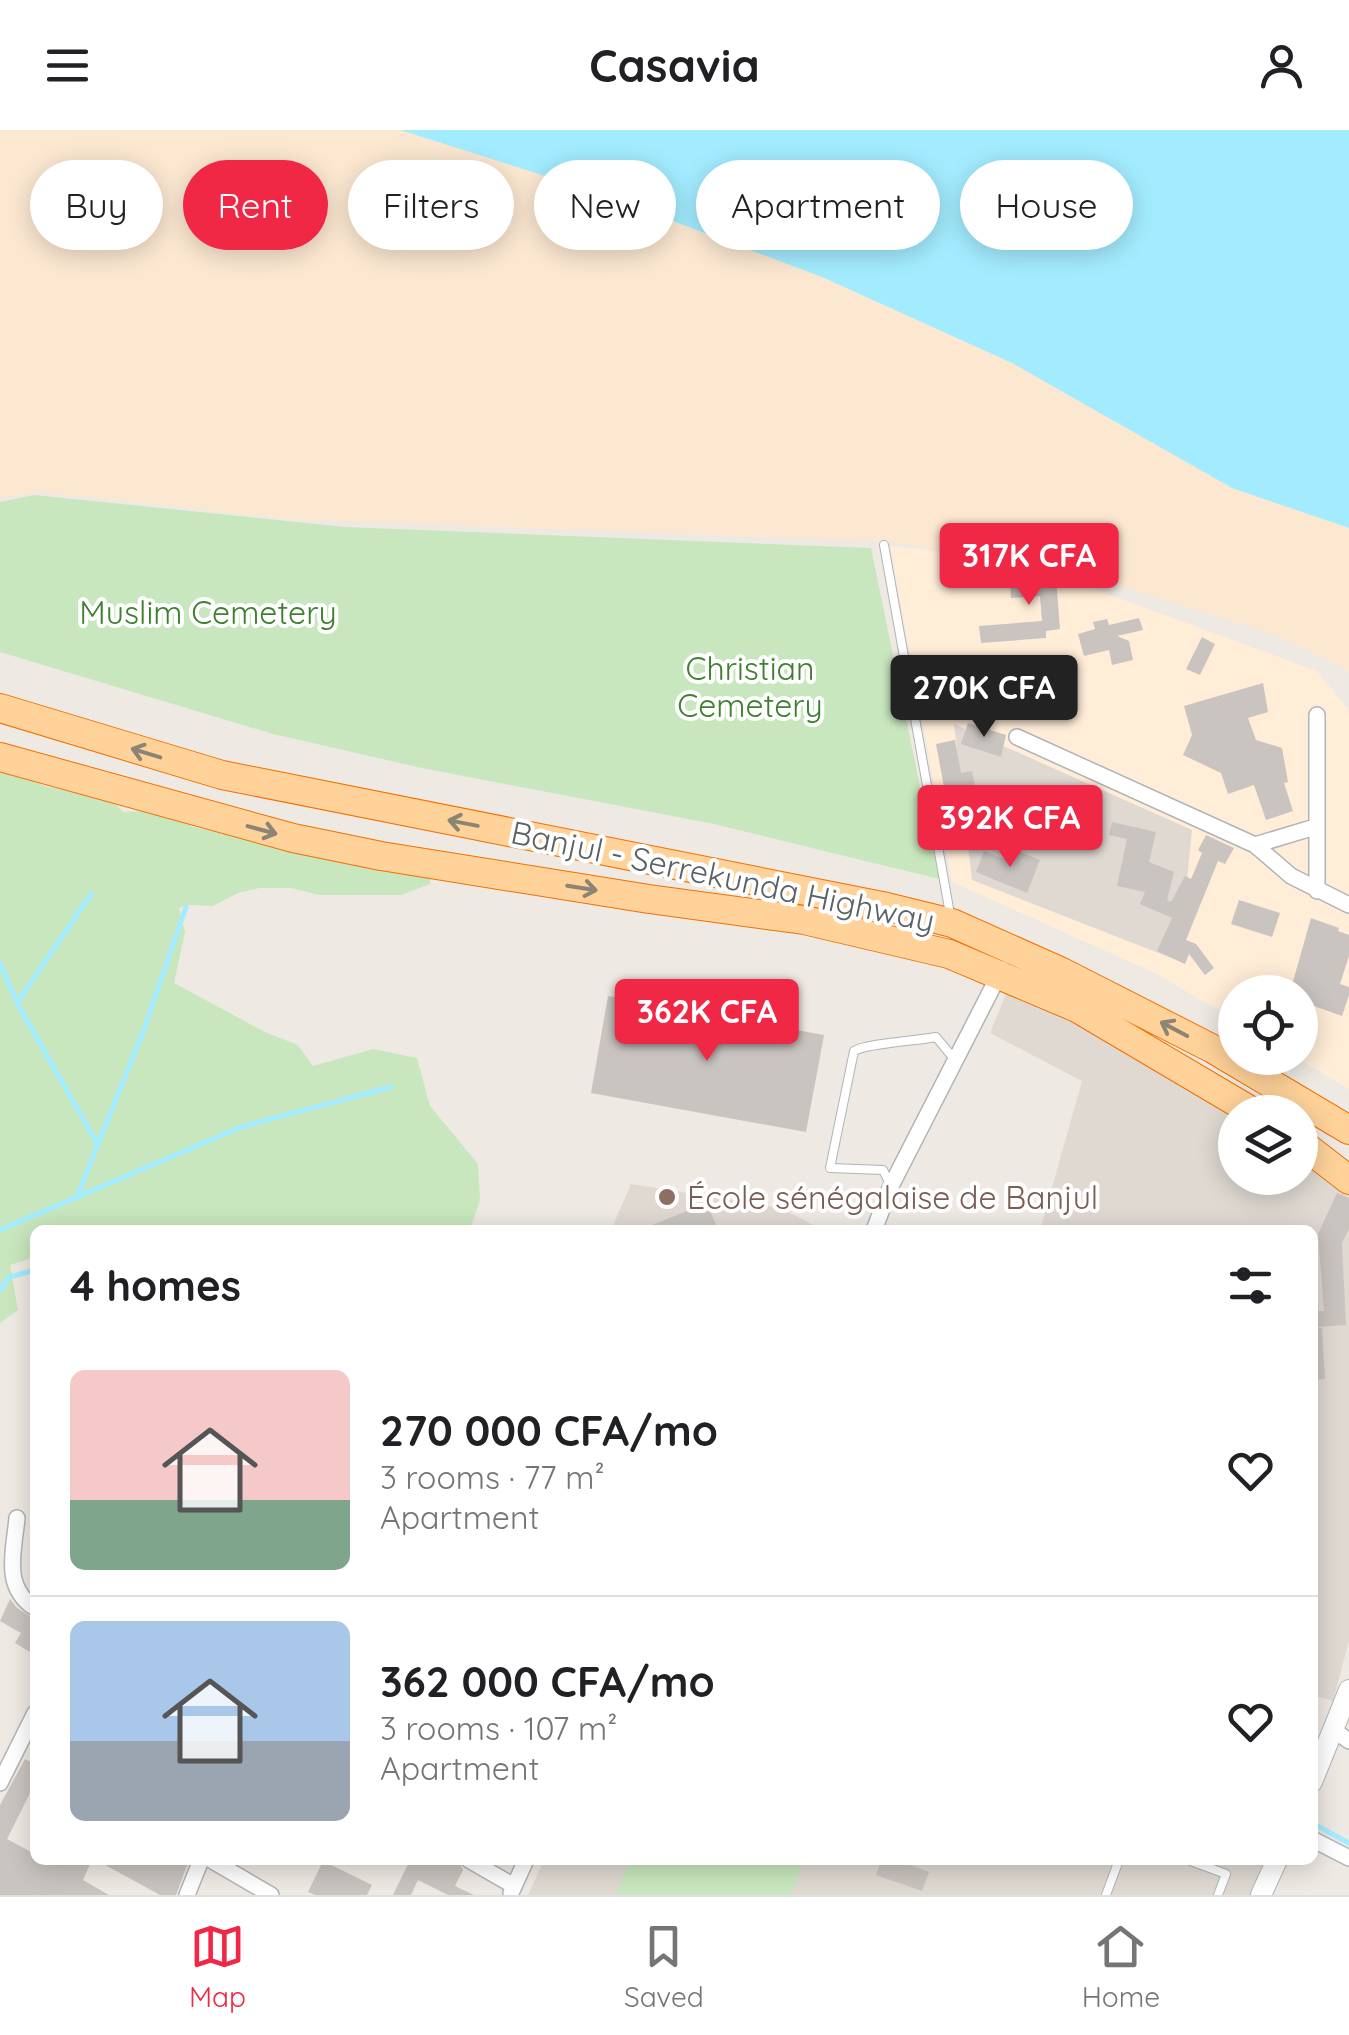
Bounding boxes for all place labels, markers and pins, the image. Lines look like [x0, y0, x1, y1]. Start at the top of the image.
pin: 317K CFA [926, 523, 1132, 608]
pin: 270K CFA [881, 655, 1087, 740]
pin: 392K CFA [907, 785, 1113, 870]
pin: 362K CFA [604, 979, 810, 1064]
place label: École sénégalaise de Banjul [687, 1177, 1098, 1217]
marker: École sénégalaise de Banjul [656, 1186, 678, 1208]

